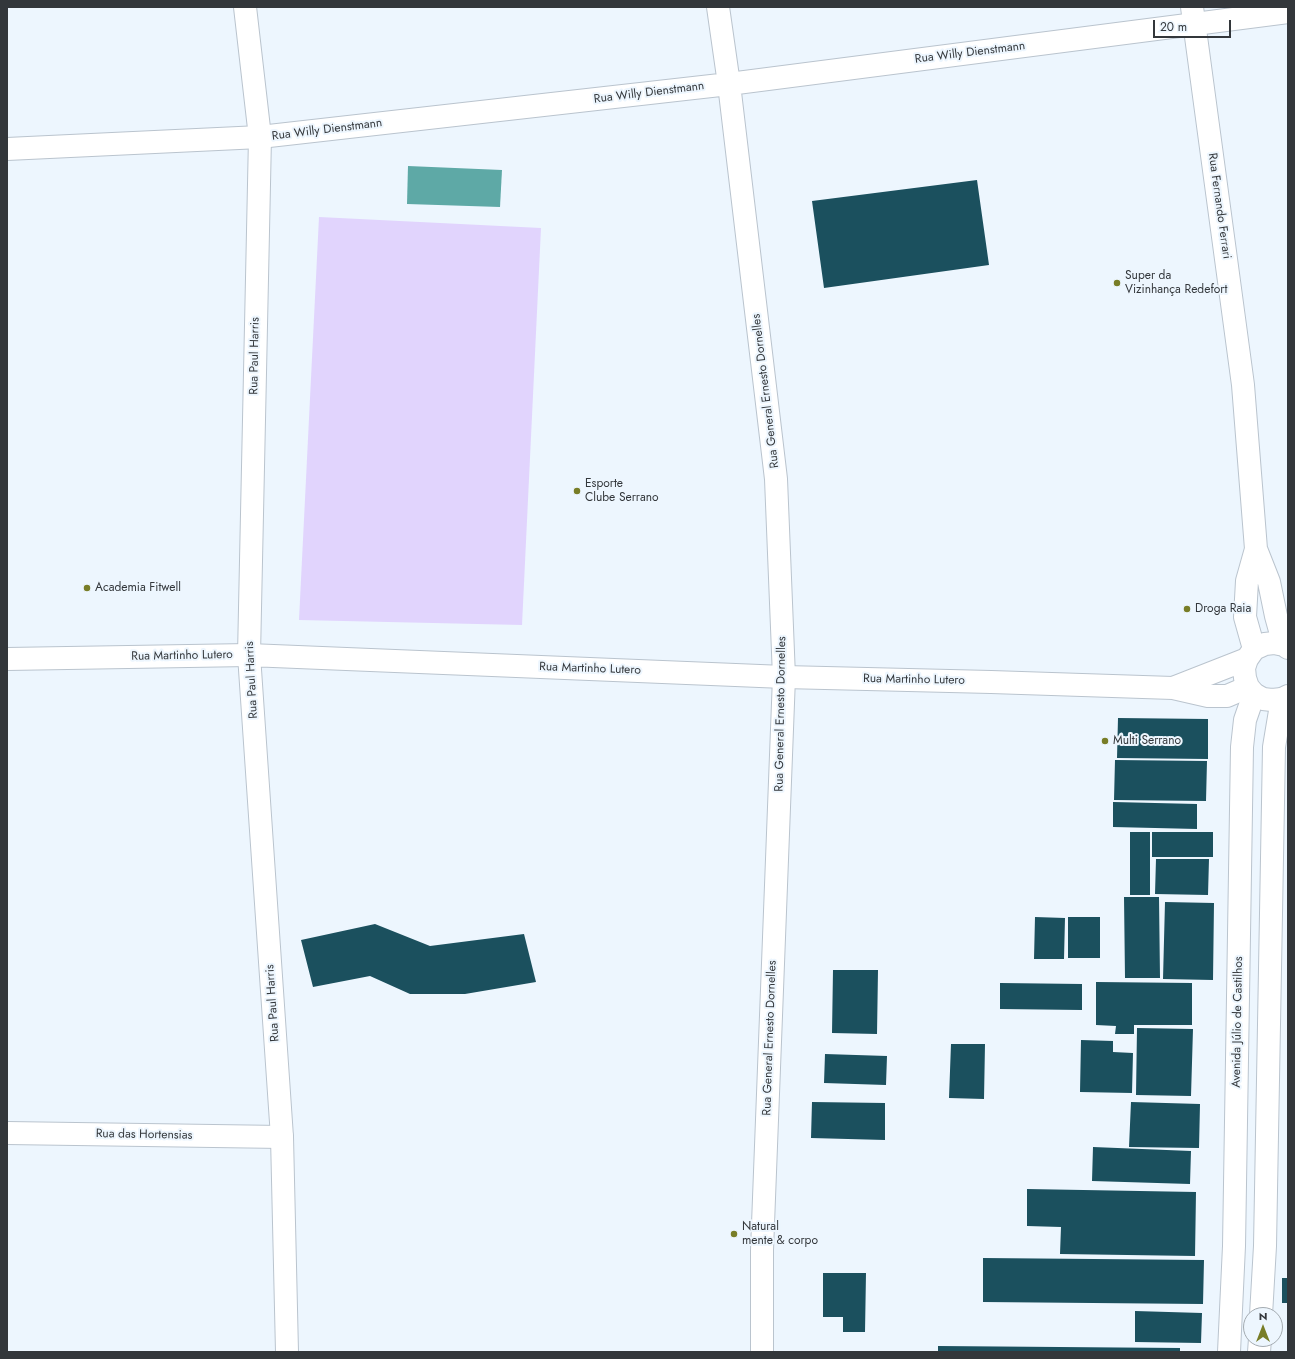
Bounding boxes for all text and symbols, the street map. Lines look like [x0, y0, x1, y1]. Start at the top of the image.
scale bar [1155, 12, 1233, 38]
text: 20 m [1160, 18, 1187, 36]
street label: Rua Willy Dienstmann [914, 39, 1026, 67]
street label: Rua Willy Dienstmann [593, 79, 705, 107]
street label: Rua Willy Dienstmann [271, 116, 383, 144]
street label: Rua Fernando Ferrari [1204, 152, 1234, 260]
place label: Super da Vizinhança Redefort [1125, 269, 1227, 297]
marker: Super da Vizinhança Redefort [1112, 278, 1122, 288]
street label: Rua General Ernesto Dornelles [749, 313, 783, 469]
street label: Rua Paul Harris [247, 317, 263, 395]
place label: Esporte Clube Serrano [585, 477, 659, 505]
marker: Esporte Clube Serrano [572, 486, 582, 496]
place label: Academia Fitwell [95, 581, 181, 595]
marker: Academia Fitwell [82, 583, 92, 593]
place label: Droga Raia [1195, 602, 1251, 616]
marker: Droga Raia [1182, 604, 1192, 614]
street label: Rua General Ernesto Dornelles [772, 636, 790, 792]
street label: Rua Paul Harris [243, 641, 261, 719]
street label: Rua Martinho Lutero [131, 648, 233, 664]
street label: Rua Martinho Lutero [539, 660, 641, 678]
street label: Rua Martinho Lutero [863, 672, 965, 688]
place label: Multi Serrano [1113, 734, 1181, 748]
marker: Multi Serrano [1100, 736, 1110, 746]
street label: Avenida Júlio de Castilhos [1230, 956, 1246, 1088]
street label: Rua General Ernesto Dornelles [760, 960, 780, 1116]
street label: Rua Paul Harris [263, 964, 283, 1042]
street label: Rua das Hortensias [96, 1127, 192, 1143]
place label: Natural mente & corpo [742, 1220, 818, 1248]
marker: Natural mente & corpo [729, 1229, 739, 1239]
north arrow [1243, 1307, 1283, 1347]
text: N [1259, 1308, 1267, 1324]

